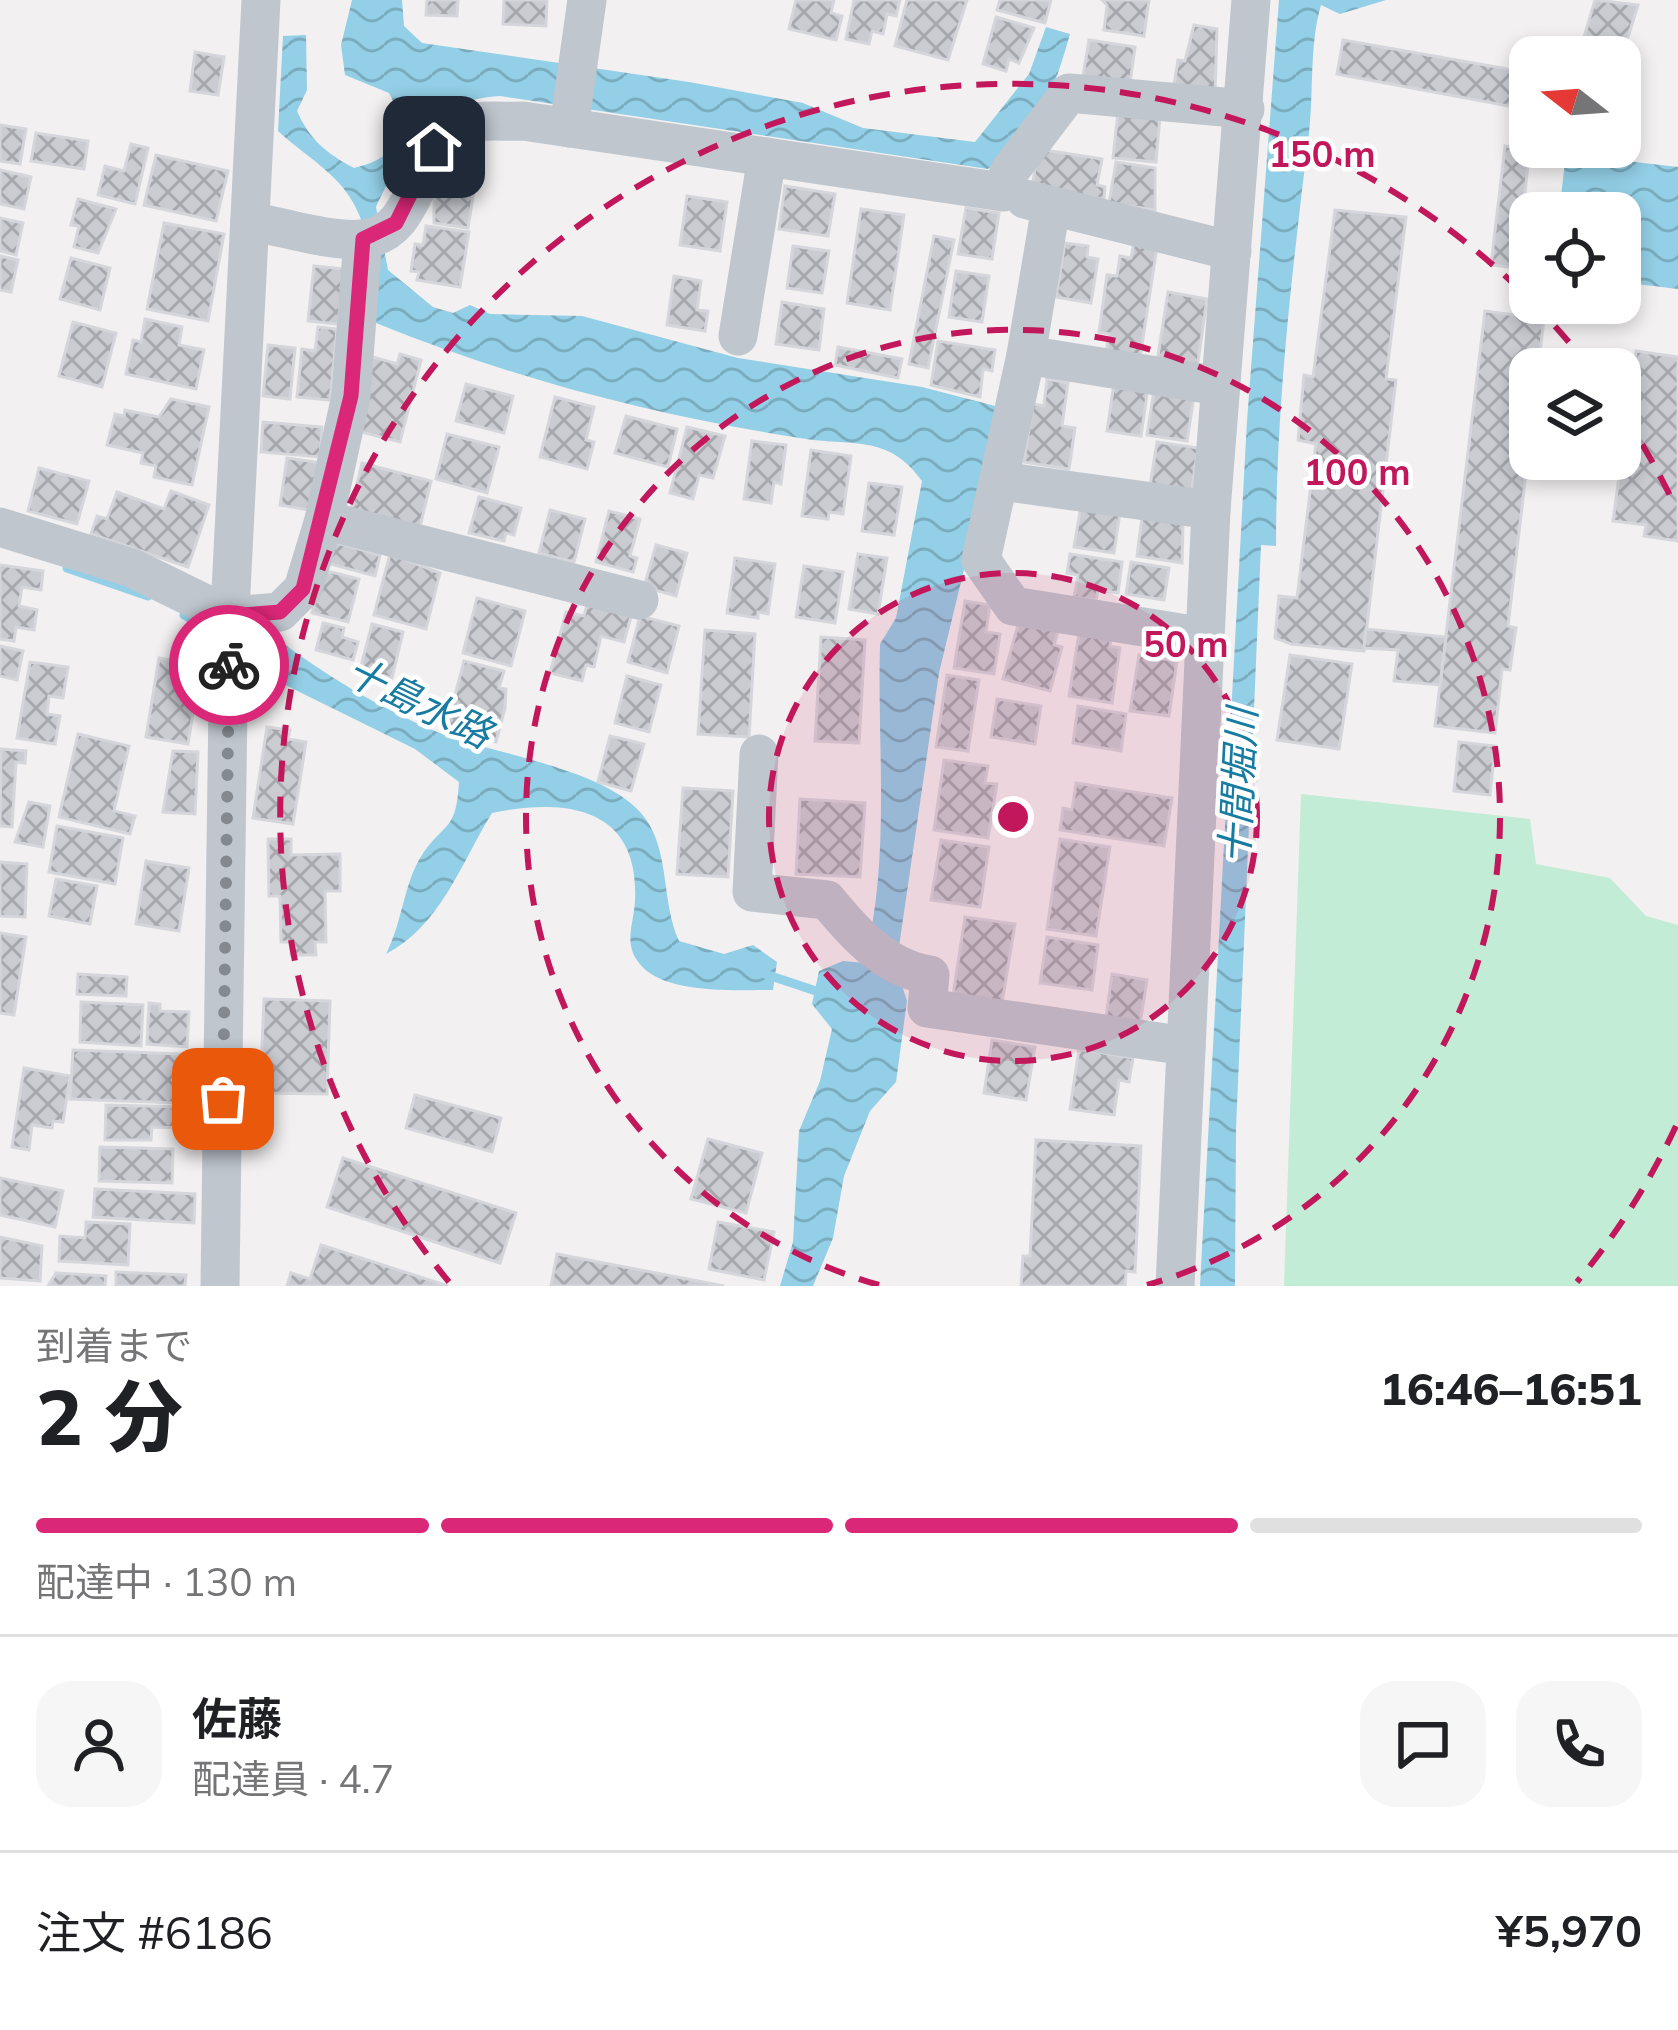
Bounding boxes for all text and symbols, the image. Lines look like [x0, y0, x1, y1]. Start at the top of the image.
north arrow [1509, 36, 1641, 168]
map controls [1509, 36, 1641, 480]
pin [383, 96, 485, 198]
icon: home [401, 114, 467, 180]
text: 150 m [1268, 131, 1376, 176]
button: locate [1509, 192, 1641, 324]
button: layers [1509, 348, 1641, 480]
text: 100 m [1303, 449, 1411, 494]
courier [169, 605, 289, 725]
text: 50 m [1143, 621, 1229, 666]
icon: bike [196, 632, 262, 698]
water label: 十島水路 [338, 645, 503, 759]
water label: 十間堀川 [1209, 703, 1266, 865]
centre of rings [992, 796, 1034, 838]
pin [172, 1048, 274, 1150]
icon: bag [190, 1066, 256, 1132]
text: 到着まで [36, 1321, 192, 1370]
text: 16:46–16:51 [1380, 1360, 1642, 1416]
text: 2 分 [36, 1367, 183, 1465]
text: 配達中 · 130 m [36, 1557, 297, 1606]
button: person [36, 1681, 162, 1807]
button: chat [1360, 1681, 1486, 1807]
button: phone [1516, 1681, 1642, 1807]
text: 佐藤 [192, 1690, 282, 1746]
text: 配達員 · 4.7 [192, 1754, 394, 1803]
text: ¥5,970 [1496, 1902, 1642, 1958]
text: 注文 #6186 [36, 1904, 273, 1960]

